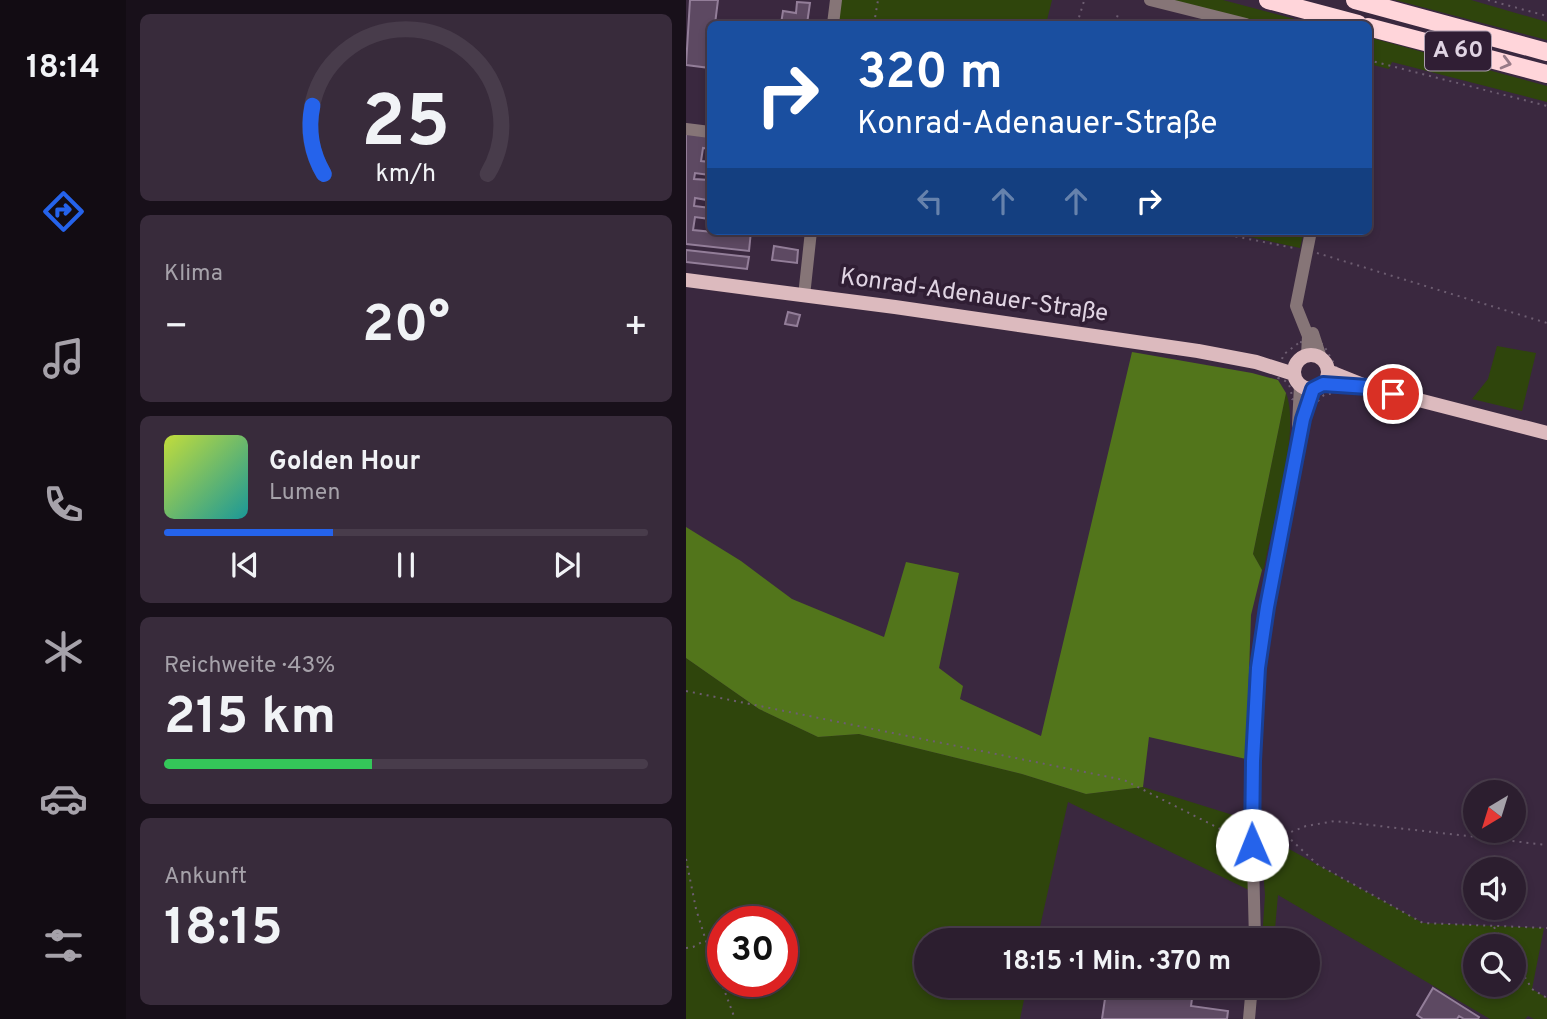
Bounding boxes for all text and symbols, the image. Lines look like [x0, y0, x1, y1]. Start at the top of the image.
road number: A 60 [1425, 32, 1491, 70]
text: 320 m [857, 44, 1003, 106]
text: 18:14 [26, 49, 100, 89]
icon: right [742, 49, 833, 140]
one-way arrow [1499, 55, 1511, 69]
text: 25 [362, 80, 451, 172]
text: Konrad-Adenauer-Straße [857, 105, 1218, 145]
text: km/h [376, 158, 436, 190]
icon: left [911, 182, 949, 220]
icon: ahead [984, 182, 1022, 220]
icon: ahead [1057, 182, 1095, 220]
icon: right [1130, 182, 1168, 220]
icon: directions [39, 187, 88, 236]
text: Klima [164, 260, 223, 289]
street label: Konrad-Adenauer-Straße [838, 262, 1110, 330]
text: 20° [362, 294, 450, 360]
text: − [164, 304, 189, 353]
text: + [623, 304, 648, 353]
icon: music [39, 334, 88, 383]
pin [1363, 364, 1423, 424]
icon: arrive [1374, 375, 1412, 413]
text: Golden Hour [269, 446, 420, 479]
text: Lumen [269, 479, 340, 508]
icon: phone [39, 480, 88, 529]
icon: previous [226, 546, 264, 584]
icon: pause [387, 546, 425, 584]
icon: next [548, 546, 586, 584]
icon: climate [39, 627, 88, 676]
text: Reichweite · 43% [164, 652, 335, 681]
text: 215 km [164, 686, 336, 752]
icon: car [39, 774, 88, 823]
north arrow [1463, 780, 1526, 844]
map controls [1463, 780, 1526, 997]
position arrow [1215, 808, 1289, 882]
button: sound [1463, 857, 1526, 920]
text: Ankunft [164, 863, 247, 892]
text: 18:15 [164, 897, 283, 963]
speed limit sign: 30 [707, 906, 798, 997]
icon: filters [39, 921, 88, 970]
button: search [1463, 934, 1526, 997]
text: 18:15 · 1 Min. · 370 m [1003, 946, 1231, 979]

